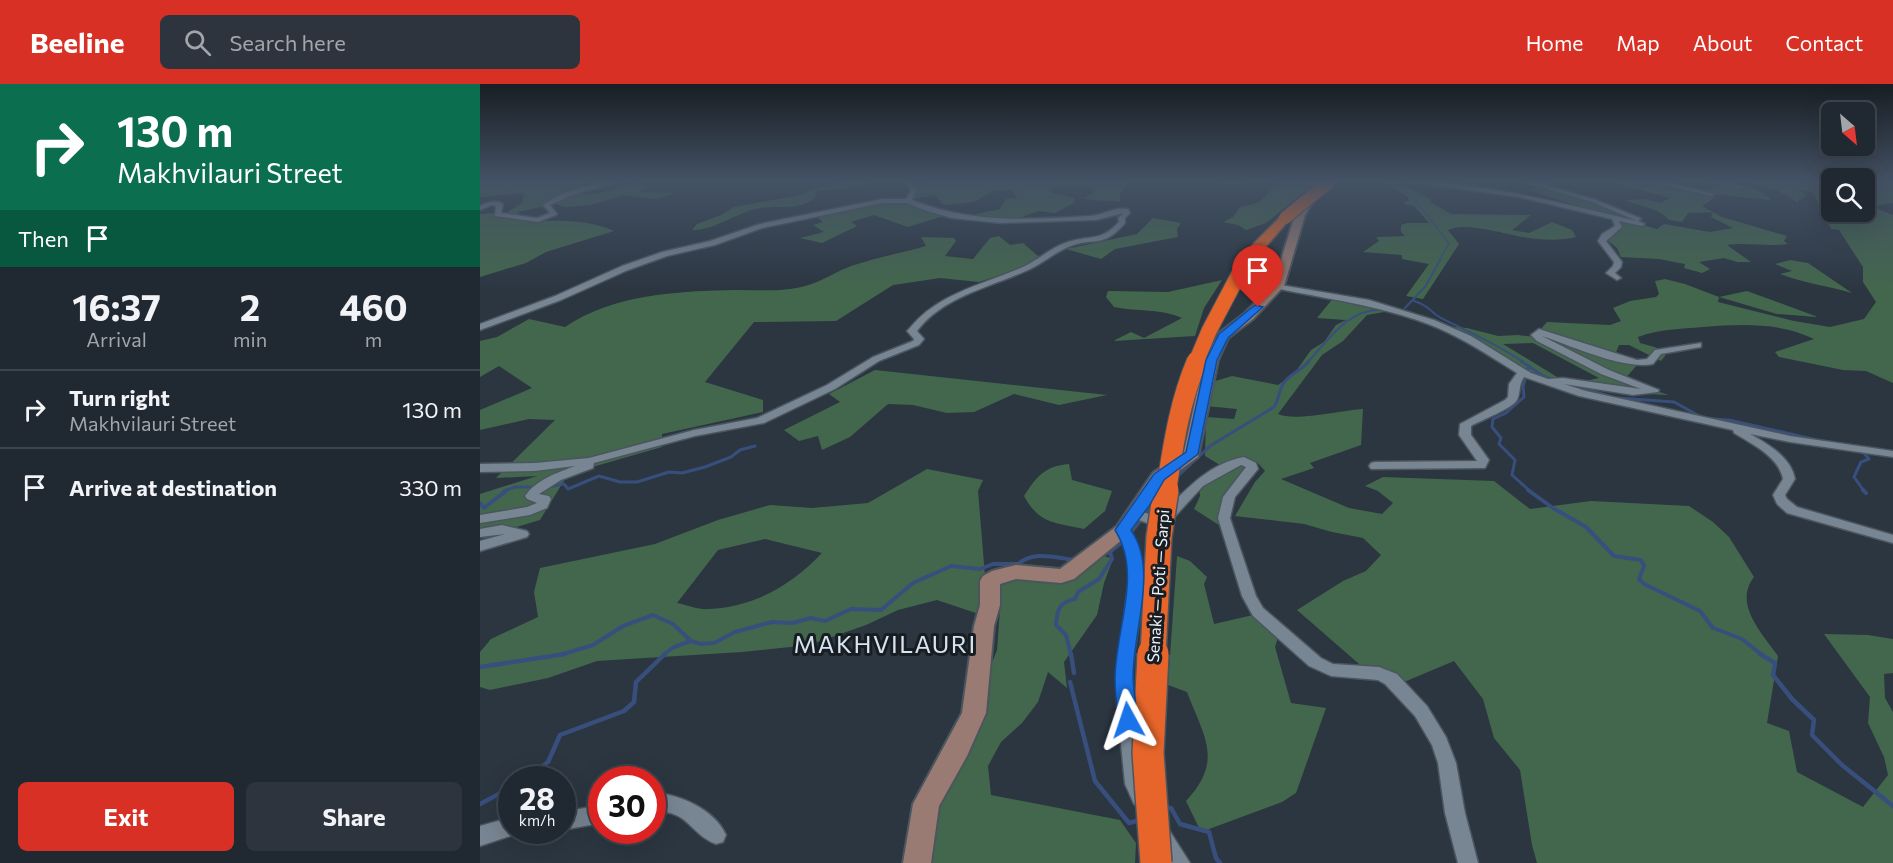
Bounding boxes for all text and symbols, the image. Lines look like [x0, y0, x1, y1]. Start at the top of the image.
search box [160, 15, 580, 69]
text: Beeline [30, 25, 124, 59]
icon: search [181, 26, 214, 59]
text: Search here [229, 29, 346, 56]
text: Home [1526, 30, 1583, 55]
text: Map [1616, 30, 1660, 55]
text: About [1693, 30, 1752, 55]
text: Contact [1785, 30, 1863, 55]
north arrow [1821, 102, 1875, 156]
map controls [1821, 102, 1875, 222]
text: 130 m [117, 104, 233, 156]
icon: right [18, 108, 96, 186]
text: Makhvilauri Street [117, 156, 343, 189]
button: search [1821, 168, 1875, 222]
icon: arrive [81, 222, 114, 255]
text: Then [18, 225, 69, 252]
pin [1232, 245, 1283, 307]
icon: arrive [1241, 254, 1274, 287]
text: 16:37 [72, 284, 161, 328]
text: 2 [240, 284, 260, 328]
text: 460 [339, 284, 408, 328]
text: Arrival [86, 327, 147, 351]
text: min [233, 327, 267, 351]
text: m [365, 327, 382, 351]
text: Turn right [69, 384, 170, 411]
icon: right [18, 393, 51, 426]
text: 130 m [402, 396, 462, 423]
text: Makhvilauri Street [69, 411, 236, 435]
icon: arrive [18, 471, 51, 504]
text: Arrive at destination [69, 474, 277, 501]
text: 330 m [399, 474, 462, 501]
street label: Senaki — Poti — Sarpi [1143, 509, 1172, 663]
district label: MAKHVILAURI [793, 629, 977, 658]
position arrow [1096, 688, 1160, 752]
speed limit sign: 30 [588, 766, 666, 844]
text: 28 [519, 779, 555, 816]
button: Exit [18, 782, 234, 851]
button: Share [246, 782, 462, 851]
text: km/h [519, 811, 555, 829]

